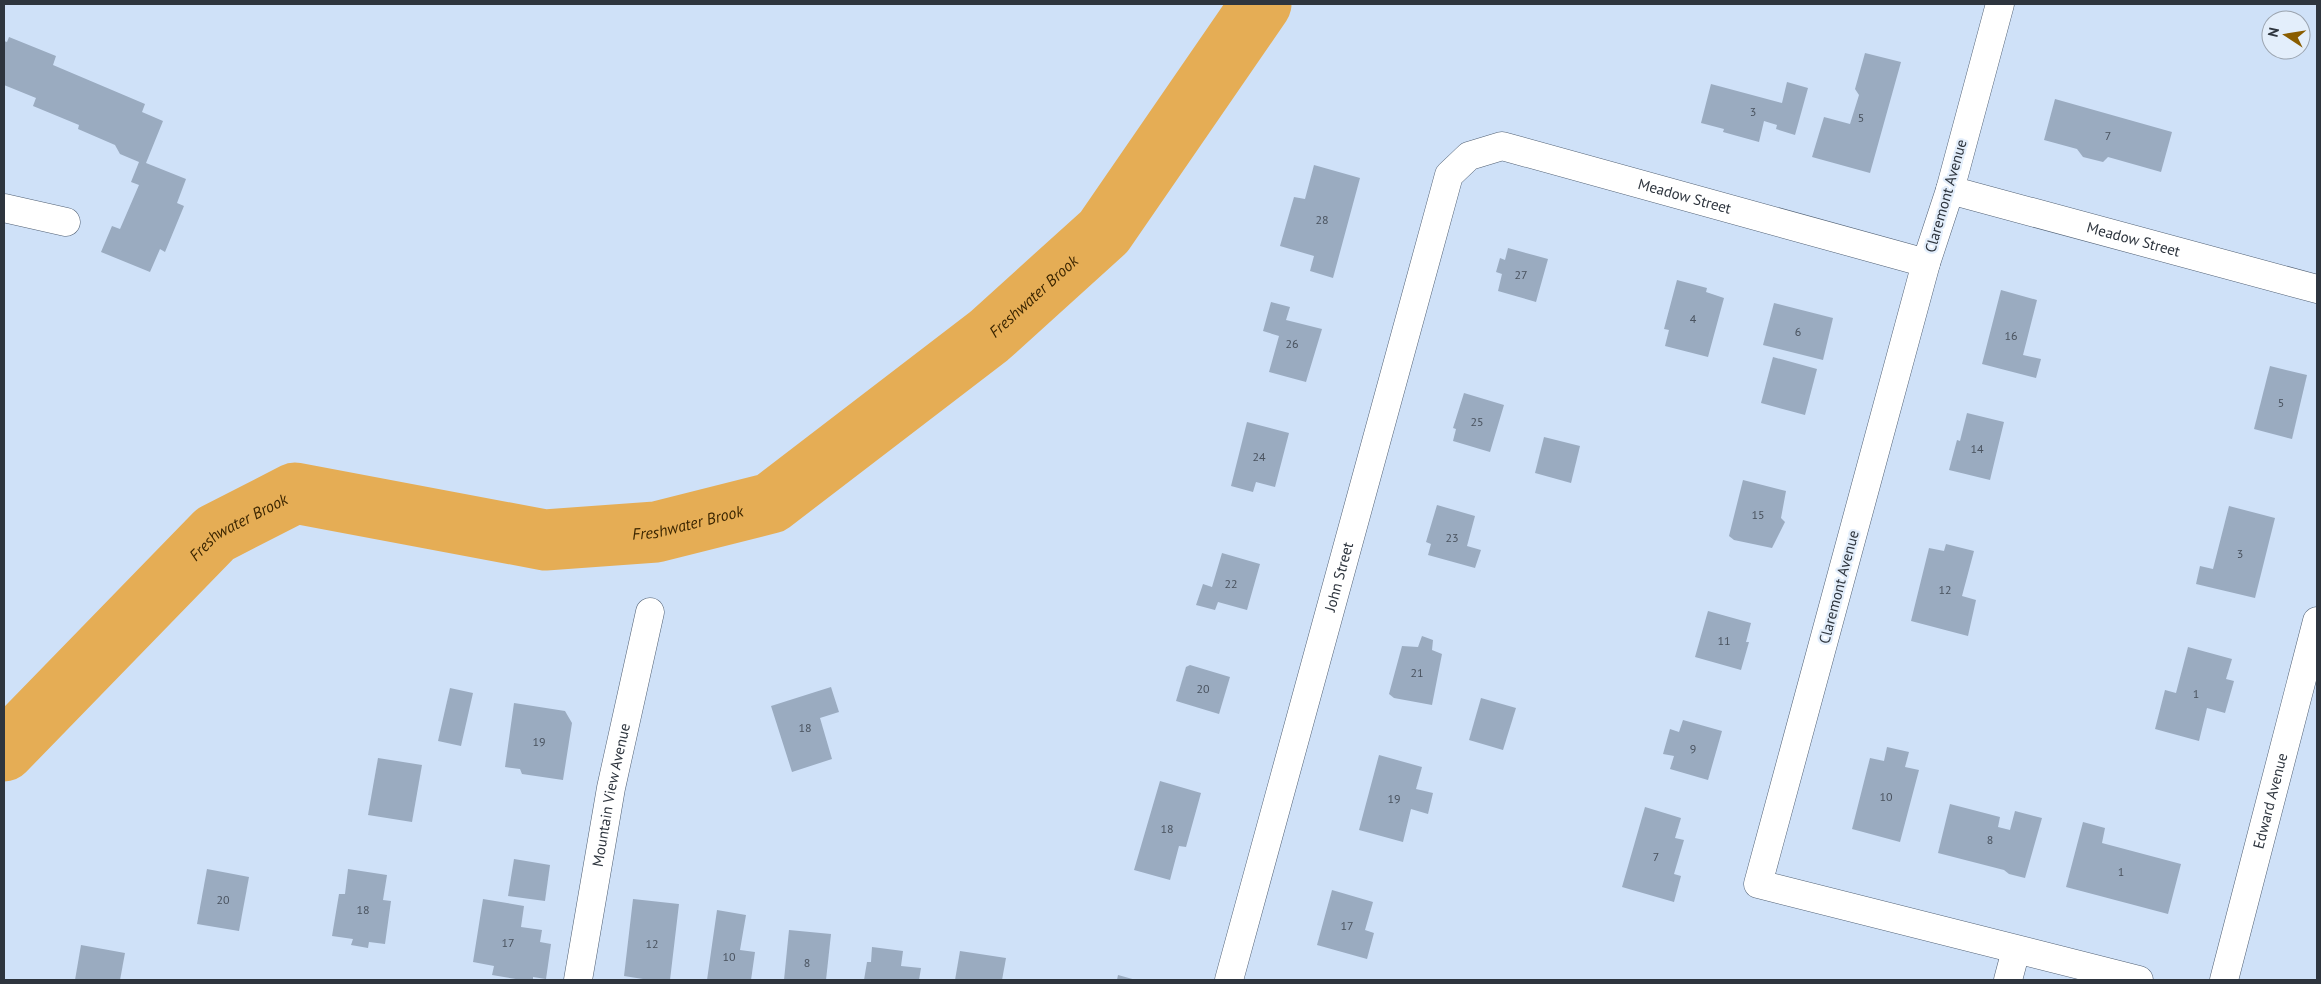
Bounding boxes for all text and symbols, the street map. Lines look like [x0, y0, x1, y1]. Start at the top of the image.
north arrow [2261, 10, 2311, 60]
text: N [2264, 26, 2283, 39]
house number: 3 [1750, 104, 1756, 119]
house number: 5 [1858, 110, 1864, 125]
house number: 7 [2105, 128, 2111, 143]
street label: Claremont Avenue [1920, 137, 1971, 255]
street label: Meadow Street [1636, 174, 1734, 218]
house number: 28 [1315, 212, 1329, 227]
street label: Meadow Street [2085, 217, 2182, 261]
water label: Freshwater Brook [984, 250, 1083, 341]
house number: 27 [1514, 267, 1528, 282]
house number: 4 [1690, 311, 1697, 326]
house number: 6 [1795, 324, 1801, 339]
house number: 16 [2004, 328, 2018, 343]
house number: 26 [1285, 336, 1299, 351]
house number: 5 [2278, 395, 2284, 410]
house number: 25 [1470, 414, 1484, 429]
house number: 14 [1970, 441, 1984, 456]
house number: 24 [1252, 449, 1266, 464]
water label: Freshwater Brook [185, 488, 291, 565]
water label: Freshwater Brook [631, 500, 746, 544]
house number: 15 [1751, 507, 1765, 522]
street label: Claremont Avenue [1814, 528, 1863, 646]
house number: 23 [1445, 530, 1459, 545]
street label: John Street [1320, 540, 1357, 614]
house number: 3 [2237, 546, 2243, 561]
house number: 22 [1224, 576, 1238, 591]
house number: 12 [1938, 582, 1952, 597]
house number: 11 [1717, 633, 1731, 648]
house number: 21 [1410, 665, 1424, 680]
house number: 20 [1196, 681, 1210, 696]
house number: 1 [2193, 686, 2199, 701]
house number: 18 [798, 720, 812, 735]
street label: Mountain View Avenue [588, 721, 634, 868]
house number: 19 [532, 734, 546, 749]
house number: 9 [1690, 741, 1696, 756]
street label: Edward Avenue [2248, 751, 2291, 851]
house number: 10 [1879, 789, 1893, 804]
house number: 19 [1387, 791, 1401, 806]
house number: 18 [1160, 821, 1174, 836]
house number: 8 [1987, 832, 1993, 847]
house number: 7 [1653, 849, 1659, 864]
house number: 1 [2118, 864, 2124, 879]
house number: 20 [216, 892, 230, 907]
house number: 18 [356, 902, 370, 917]
house number: 17 [1340, 918, 1354, 933]
house number: 17 [501, 935, 515, 950]
house number: 12 [645, 936, 659, 951]
house number: 10 [722, 949, 736, 964]
house number: 8 [804, 955, 810, 970]

